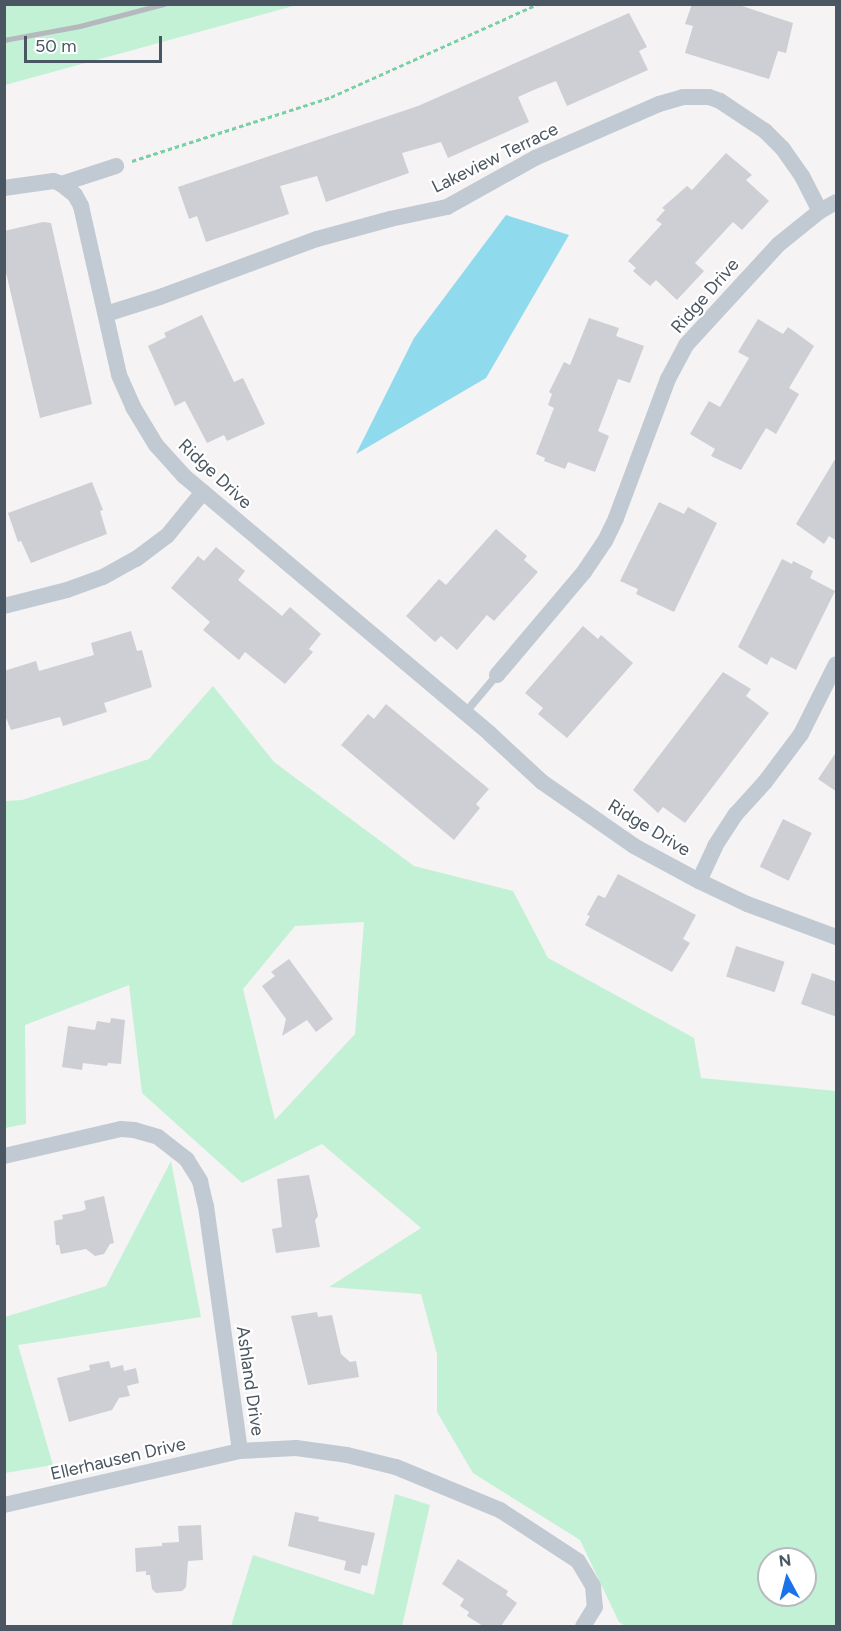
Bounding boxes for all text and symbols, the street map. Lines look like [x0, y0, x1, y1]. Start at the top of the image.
scale bar [27, 24, 165, 62]
text: 50 m [35, 35, 77, 57]
street label: Lakeview Terrace [428, 118, 562, 198]
street label: Ridge Drive [667, 254, 743, 338]
street label: Ridge Drive [174, 435, 256, 513]
street label: Ridge Drive [604, 795, 694, 861]
street label: Ashland Drive [232, 1325, 268, 1437]
street label: Ellerhausen Drive [48, 1433, 188, 1485]
north arrow [757, 1547, 817, 1607]
text: N [778, 1550, 792, 1571]

